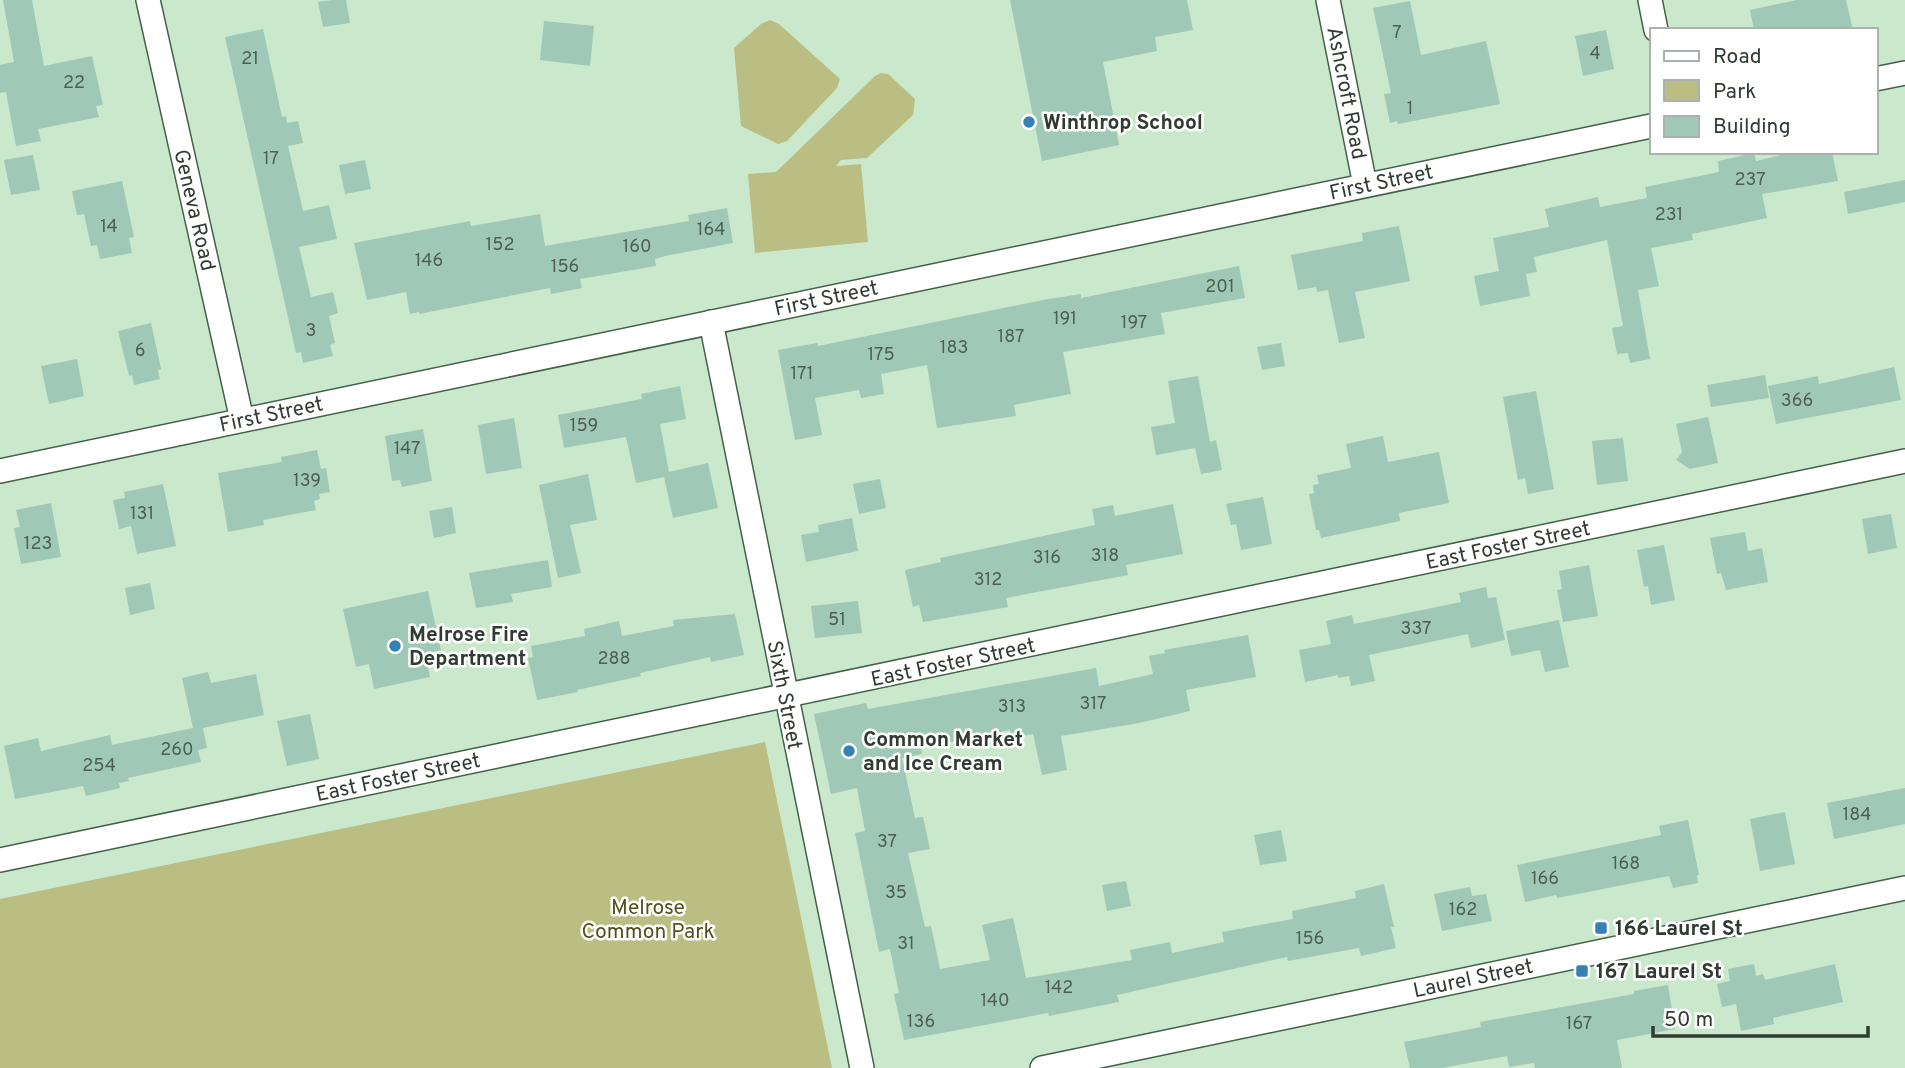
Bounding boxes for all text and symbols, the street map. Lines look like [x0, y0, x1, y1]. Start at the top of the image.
house number: 7 [1392, 22, 1402, 45]
street label: Ashcroft Road [1319, 25, 1372, 162]
legend [1650, 28, 1877, 154]
house number: 4 [1589, 43, 1601, 66]
text: Road [1713, 44, 1762, 71]
house number: 21 [241, 48, 259, 71]
house number: 22 [63, 72, 85, 95]
text: Park [1713, 79, 1756, 106]
house number: 1 [1407, 98, 1413, 121]
place label: Winthrop School [1043, 110, 1203, 137]
marker: Winthrop School [1021, 114, 1037, 130]
text: Building [1713, 114, 1791, 141]
street label: Geneva Road [166, 147, 221, 274]
house number: 17 [263, 148, 279, 171]
street label: First Street [1327, 159, 1436, 208]
house number: 237 [1734, 169, 1766, 192]
house number: 231 [1655, 204, 1683, 227]
house number: 14 [100, 216, 118, 239]
house number: 164 [697, 219, 725, 242]
house number: 152 [486, 234, 514, 257]
house number: 160 [622, 236, 652, 259]
house number: 146 [415, 250, 443, 273]
house number: 156 [551, 256, 579, 279]
street label: First Street [772, 275, 881, 324]
house number: 201 [1205, 276, 1235, 299]
house number: 191 [1053, 308, 1077, 331]
house number: 197 [1121, 312, 1147, 335]
house number: 3 [306, 320, 316, 343]
house number: 187 [998, 326, 1024, 349]
house number: 183 [940, 337, 968, 360]
house number: 6 [135, 340, 145, 363]
house number: 175 [867, 344, 895, 367]
house number: 171 [790, 363, 814, 386]
house number: 366 [1781, 390, 1813, 413]
street label: First Street [217, 391, 326, 440]
house number: 159 [570, 415, 598, 438]
house number: 147 [394, 438, 420, 461]
house number: 139 [293, 470, 321, 493]
house number: 131 [130, 503, 154, 526]
street label: East Foster Street [1424, 516, 1593, 577]
house number: 123 [24, 533, 52, 556]
house number: 318 [1091, 545, 1119, 568]
house number: 316 [1033, 547, 1061, 570]
house number: 312 [974, 569, 1002, 592]
house number: 51 [828, 609, 846, 632]
house number: 337 [1401, 618, 1431, 641]
place label: Melrose Fire Department [409, 622, 529, 673]
street label: East Foster Street [869, 633, 1038, 694]
marker: Melrose Fire Department [387, 638, 403, 654]
street label: Sixth Street [760, 638, 807, 752]
house number: 288 [597, 648, 631, 671]
house number: 317 [1080, 693, 1106, 716]
house number: 313 [998, 696, 1026, 719]
place label: Common Market and Ice Cream [863, 727, 1023, 778]
house number: 260 [160, 739, 194, 762]
marker: Common Market and Ice Cream [841, 743, 857, 759]
street label: East Foster Street [314, 748, 483, 809]
house number: 254 [82, 755, 116, 778]
house number: 184 [1843, 804, 1871, 827]
house number: 37 [877, 831, 897, 854]
house number: 168 [1612, 853, 1640, 876]
house number: 166 [1531, 868, 1559, 891]
house number: 35 [885, 882, 907, 905]
park label: Melrose Common Park [581, 895, 715, 946]
house number: 162 [1449, 899, 1477, 922]
place label: 166 Laurel St [1615, 916, 1743, 943]
marker: 166 Laurel St [1593, 920, 1609, 936]
house number: 156 [1296, 928, 1324, 951]
house number: 31 [897, 933, 915, 956]
street label: Laurel Street [1411, 954, 1536, 1005]
place label: 167 Laurel St [1596, 959, 1722, 986]
marker: 167 Laurel St [1574, 963, 1590, 979]
house number: 142 [1045, 977, 1073, 1000]
house number: 140 [980, 990, 1010, 1013]
scale bar [1653, 995, 1868, 1038]
text: 50 m [1664, 1007, 1713, 1034]
house number: 136 [907, 1011, 935, 1034]
house number: 167 [1566, 1013, 1592, 1036]

